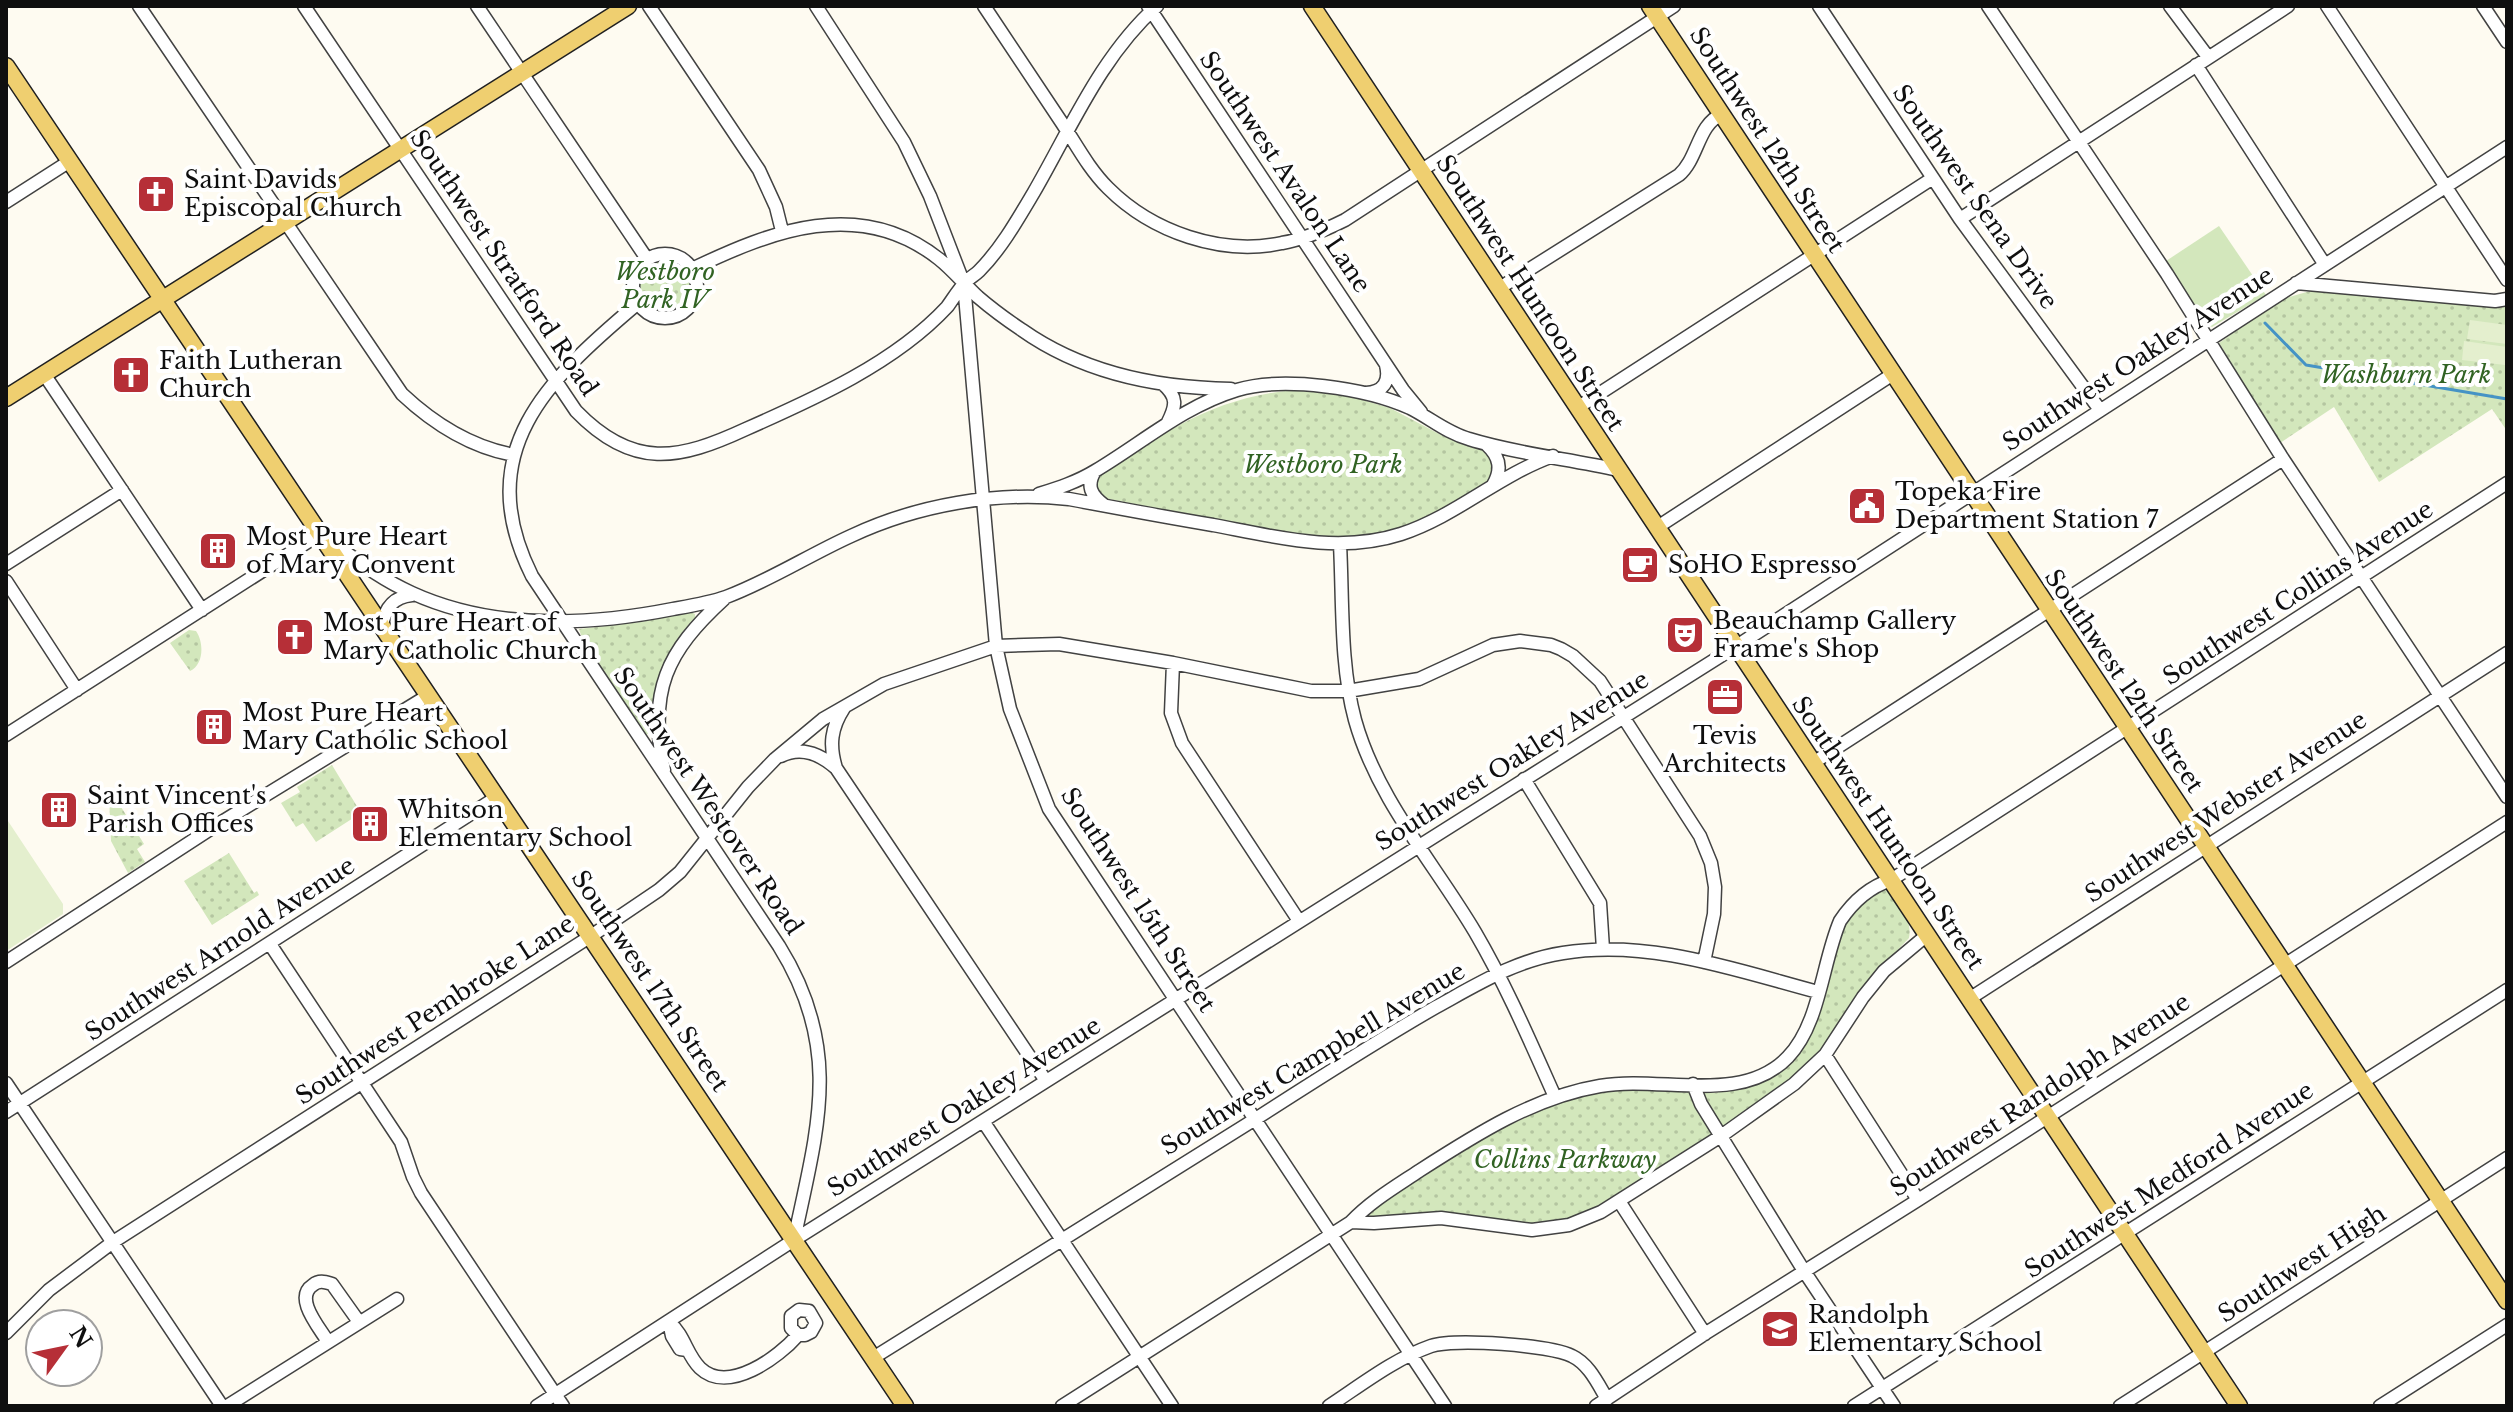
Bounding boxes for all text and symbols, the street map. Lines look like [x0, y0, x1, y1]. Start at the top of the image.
street label: Southwest 12th Street [1684, 21, 1851, 258]
street label: Southwest Avalon Lane [1194, 46, 1377, 298]
street label: Southwest Sena Drive [1887, 79, 2064, 315]
street label: Southwest Stratford Road [404, 124, 604, 401]
street label: Southwest Huntoon Street [1430, 149, 1631, 436]
place label: Saint Davids Episcopal Church [184, 165, 402, 222]
church icon: Saint Davids Episcopal Church [135, 173, 177, 215]
park label: Westboro Park IV [615, 257, 715, 314]
street label: Southwest Oakley Avenue [1997, 260, 2278, 457]
place label: Faith Lutheran Church [159, 346, 342, 403]
church icon: Faith Lutheran Church [110, 354, 152, 396]
park label: Washburn Park [2321, 360, 2491, 389]
park label: Westboro Park [1244, 450, 1402, 479]
place label: Topeka Fire Department Station 7 [1895, 477, 2159, 534]
public building icon: Topeka Fire Department Station 7 [1846, 485, 1888, 527]
street label: Southwest Collins Avenue [2157, 494, 2438, 691]
place label: Most Pure Heart of Mary Convent [246, 522, 455, 579]
building icon: Most Pure Heart of Mary Convent [197, 530, 239, 572]
cafe icon: SoHO Espresso [1619, 544, 1661, 586]
place label: SoHO Espresso [1668, 550, 1857, 579]
street label: Southwest 12th Street [2039, 564, 2210, 798]
place label: Beauchamp Gallery Frame's Shop [1713, 606, 1957, 663]
place label: Most Pure Heart of Mary Catholic Church [323, 608, 597, 665]
theatre icon: Beauchamp Gallery Frame's Shop [1664, 614, 1706, 656]
church icon: Most Pure Heart of Mary Catholic Church [274, 616, 316, 658]
street label: Southwest Westover Road [608, 661, 809, 940]
street label: Southwest Oakley Avenue [1370, 664, 1654, 857]
office icon: Tevis Architects [1704, 676, 1746, 718]
street label: Southwest Huntoon Street [1786, 691, 1991, 975]
place label: Most Pure Heart Mary Catholic School [242, 698, 508, 755]
street label: Southwest Webster Avenue [2080, 705, 2372, 909]
building icon: Most Pure Heart Mary Catholic School [193, 706, 235, 748]
place label: Tevis Architects [1663, 721, 1786, 778]
place label: Saint Vincent's Parish Offices [87, 781, 267, 838]
street label: Southwest 15th Street [1055, 782, 1222, 1017]
building icon: Saint Vincent's Parish Offices [38, 789, 80, 831]
place label: Whitson Elementary School [397, 795, 633, 852]
building icon: Whitson Elementary School [349, 803, 391, 845]
street label: Southwest Arnold Avenue [79, 850, 360, 1047]
street label: Southwest 17th Street [566, 865, 735, 1097]
street label: Southwest Pembroke Lane [290, 909, 580, 1111]
street label: Southwest Campbell Avenue [1155, 956, 1470, 1161]
street label: Southwest Randolph Avenue [1884, 987, 2195, 1202]
street label: Southwest Oakley Avenue [822, 1010, 1106, 1203]
street label: Southwest Medford Avenue [2019, 1075, 2319, 1284]
park label: Collins Parkway [1474, 1145, 1657, 1174]
street label: Southwest High [2212, 1199, 2391, 1329]
place label: Randolph Elementary School [1808, 1300, 2043, 1357]
north arrow [24, 1308, 104, 1388]
school or university icon: Randolph Elementary School [1759, 1308, 1801, 1350]
text: N [63, 1321, 97, 1354]

